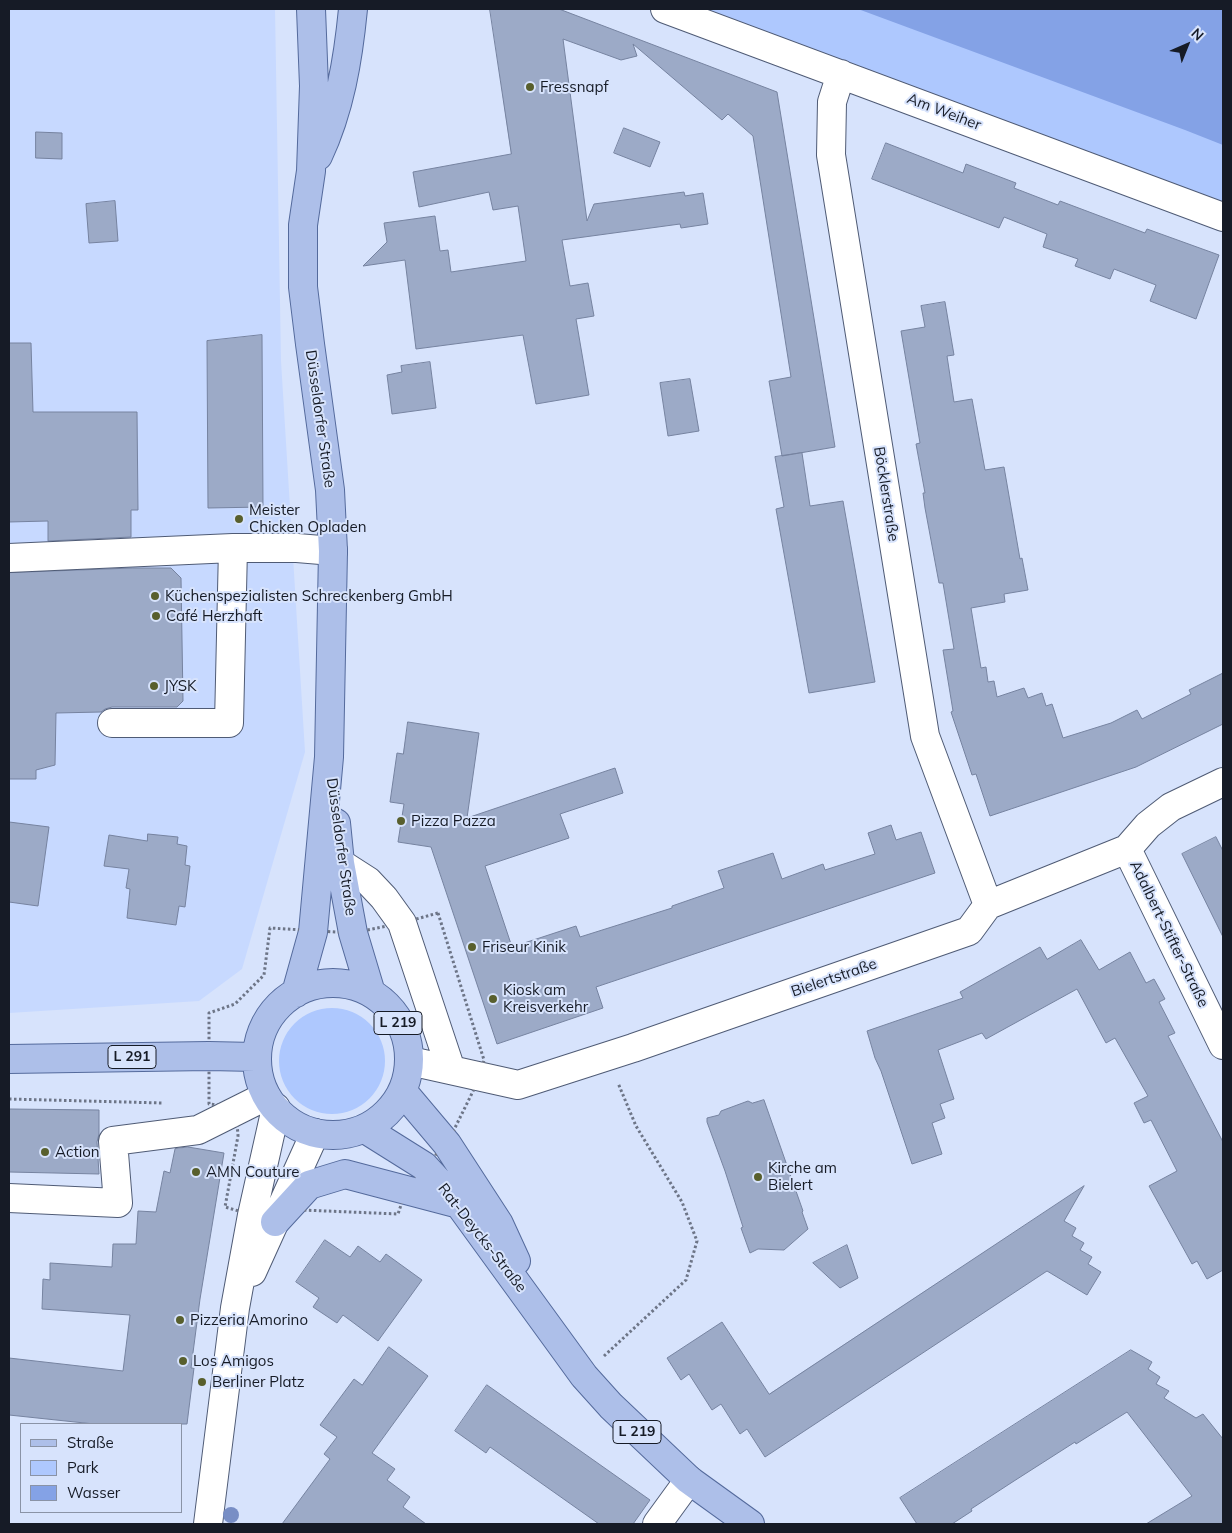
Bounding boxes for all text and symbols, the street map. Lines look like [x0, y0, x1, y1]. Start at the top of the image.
north arrow [1162, 20, 1212, 70]
text: N [1187, 24, 1207, 44]
place label: Fressnapf [540, 78, 608, 96]
marker: Fressnapf [524, 81, 536, 93]
street label: Am Weiher [904, 90, 984, 134]
street label: Düsseldorfer Straße [301, 349, 339, 489]
street label: Böcklerstraße [870, 445, 902, 543]
place label: Meister Chicken Opladen [249, 501, 367, 536]
marker: Meister Chicken Opladen [233, 513, 245, 525]
place label: Küchenspezialisten Schreckenberg GmbH [165, 587, 453, 605]
marker: Küchenspezialisten Schreckenberg GmbH [149, 590, 161, 602]
place label: Café Herzhaft [166, 607, 263, 625]
marker: Café Herzhaft [150, 610, 162, 622]
place label: JYSK [164, 677, 197, 695]
marker: JYSK [148, 680, 160, 692]
street label: Düsseldorfer Straße [322, 777, 360, 917]
place label: Pizza Pazza [411, 812, 496, 830]
marker: Pizza Pazza [395, 815, 407, 827]
street label: Adalbert-Stifter-Straße [1126, 858, 1212, 1010]
place label: Friseur Kinik [482, 938, 566, 956]
marker: Friseur Kinik [466, 941, 478, 953]
street label: Bielertstraße [789, 955, 879, 1001]
place label: Kiosk am Kreisverkehr [503, 981, 588, 1016]
marker: Kiosk am Kreisverkehr [487, 993, 499, 1005]
road number: L 219 [374, 1011, 422, 1034]
road number: L 291 [108, 1046, 156, 1068]
place label: Action [55, 1143, 100, 1161]
marker: Action [39, 1146, 51, 1158]
place label: Kirche am Bielert [768, 1159, 837, 1194]
place label: AMN Couture [206, 1163, 299, 1181]
marker: AMN Couture [190, 1166, 202, 1178]
marker: Kirche am Bielert [752, 1171, 764, 1183]
street label: Rat-Deycks-Straße [434, 1180, 530, 1296]
place label: Pizzeria Amorino [190, 1311, 308, 1329]
marker: Pizzeria Amorino [174, 1314, 186, 1326]
place label: Los Amigos [193, 1352, 274, 1370]
marker: Los Amigos [177, 1355, 189, 1367]
place label: Berliner Platz [212, 1373, 305, 1391]
marker: Berliner Platz [196, 1376, 208, 1388]
road number: L 219 [613, 1420, 661, 1444]
legend [20, 1423, 182, 1513]
text: Straße [67, 1433, 114, 1452]
text: Park [67, 1458, 99, 1477]
text: Wasser [67, 1483, 120, 1502]

